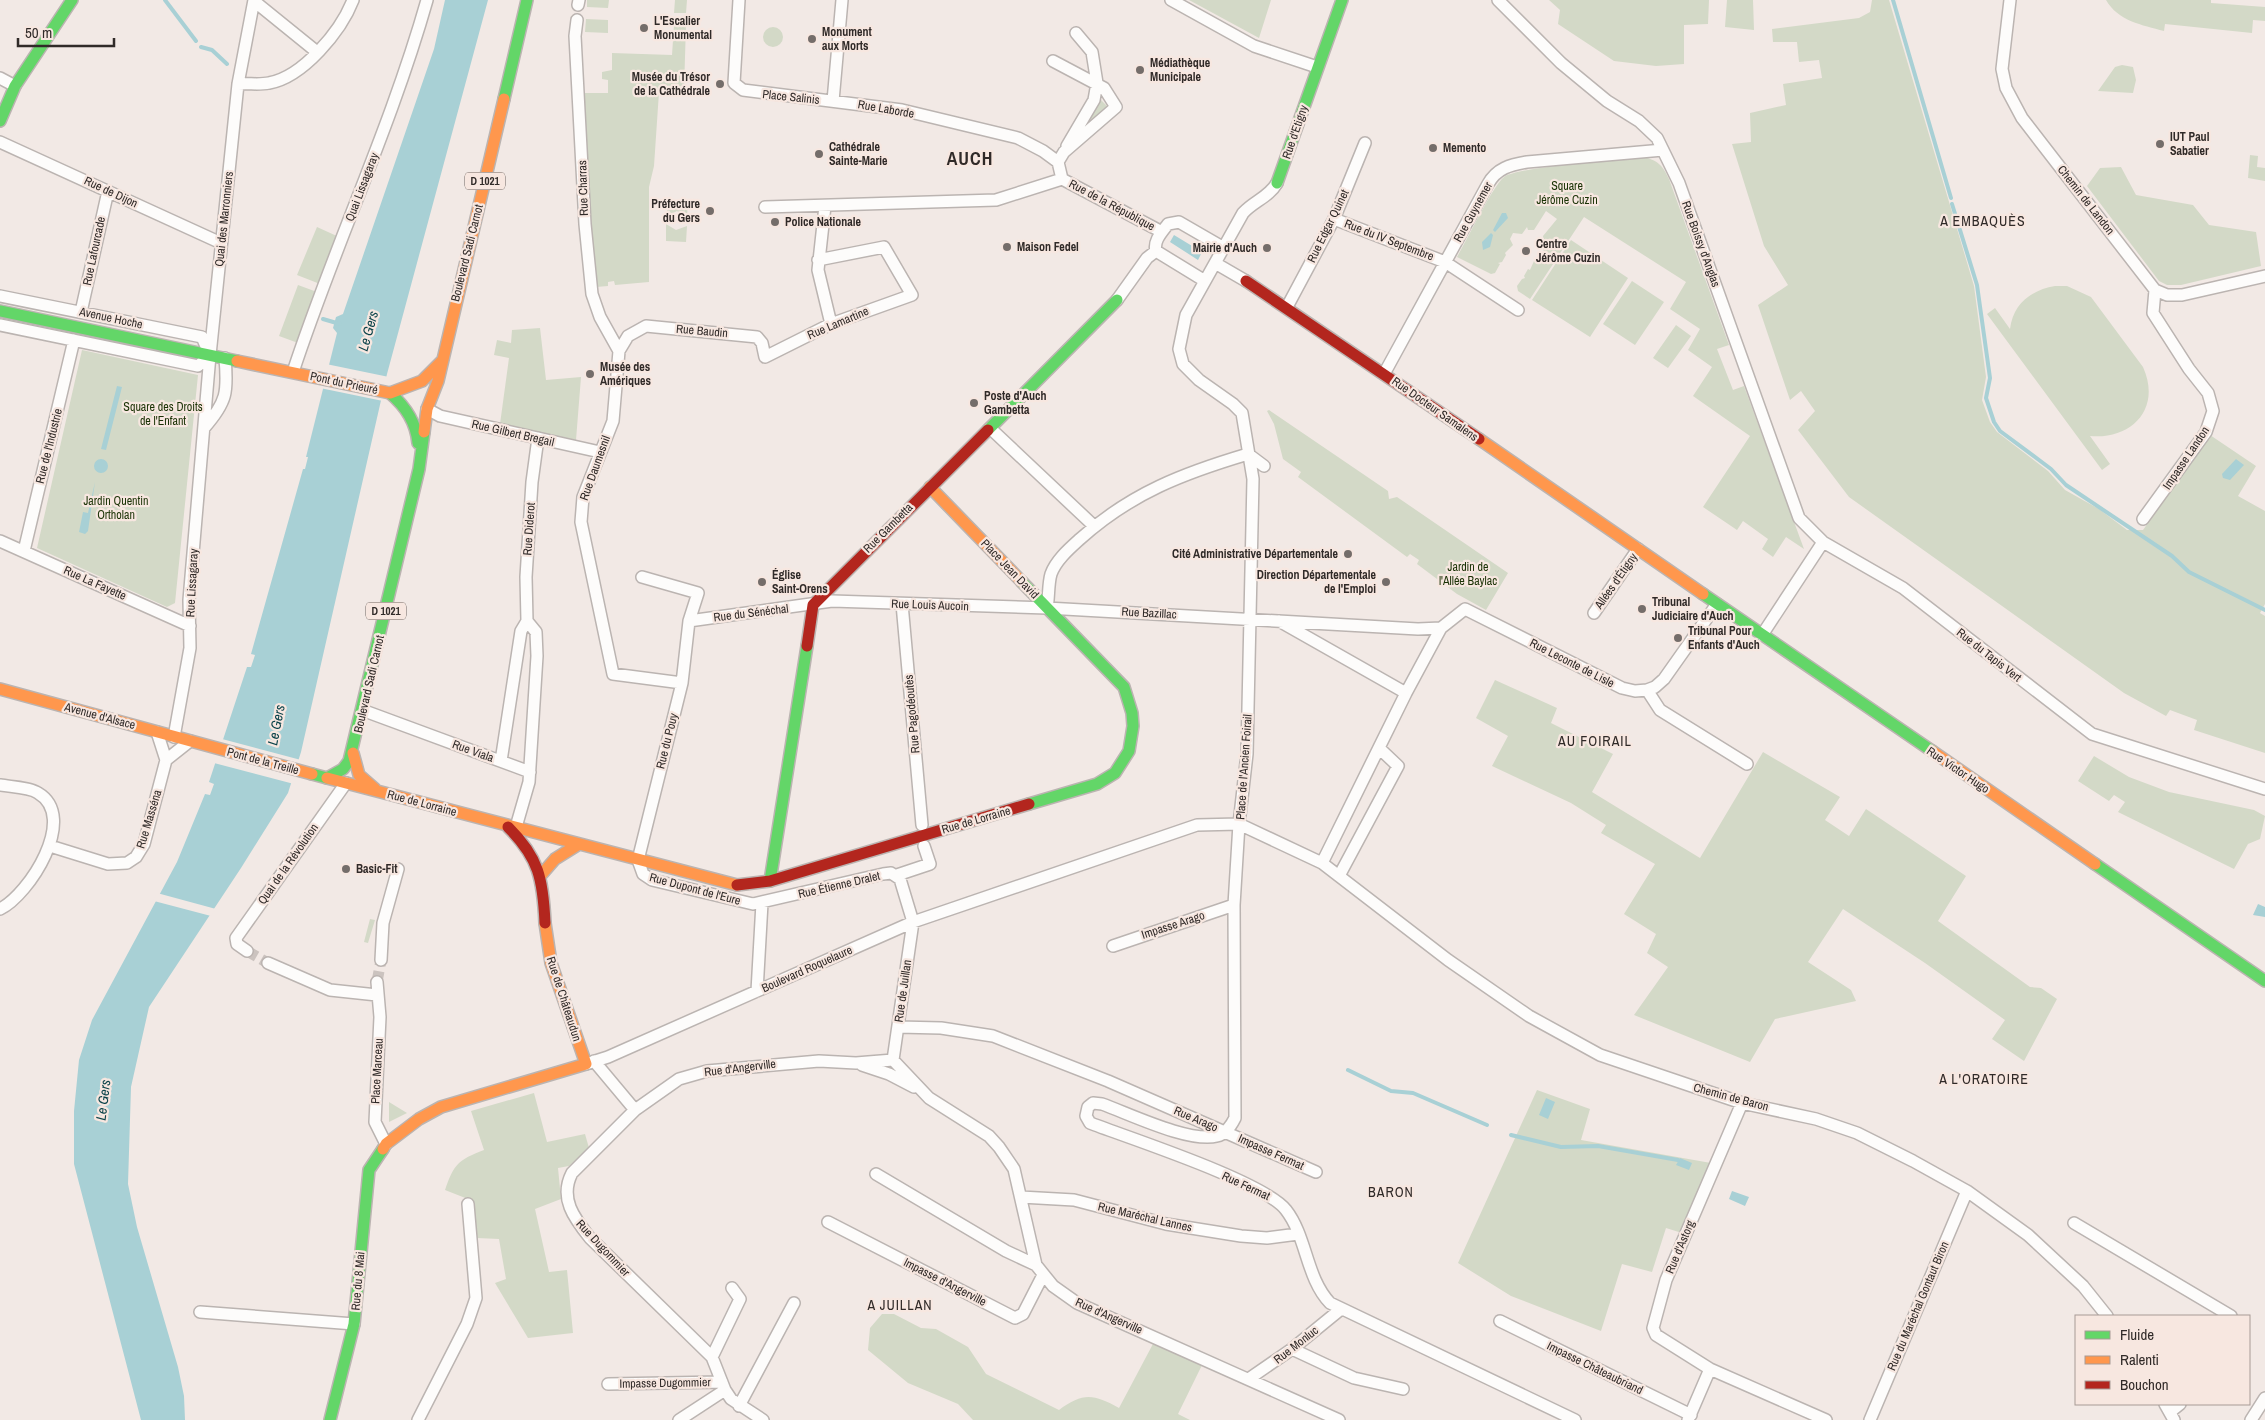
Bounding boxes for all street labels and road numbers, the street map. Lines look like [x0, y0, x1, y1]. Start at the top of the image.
street label: Place Salinis [762, 86, 820, 108]
street label: Rue Laborde [857, 96, 915, 122]
street label: Rue d'Etigny [1278, 103, 1312, 161]
street label: Quai Lissagaray [342, 150, 382, 224]
street label: Rue Charras [574, 160, 592, 216]
street label: Chemin de Landon [2054, 162, 2118, 238]
street label: Quai des Marronniers [211, 170, 237, 267]
road number: D 1021 [465, 172, 505, 190]
street label: Rue de Dijon [82, 173, 140, 211]
street label: Rue de la République [1066, 176, 1158, 234]
street label: Rue Guynemer [1450, 178, 1497, 245]
street label: Rue Edgar Quinet [1303, 187, 1353, 265]
street label: Rue Boissy d'Anglas [1678, 199, 1724, 289]
street label: Boulevard Sadi Carnot [447, 203, 487, 303]
street label: Rue Lafourcade [79, 215, 109, 287]
street label: Rue du IV Septembre [1342, 216, 1436, 264]
street label: Avenue Hoche [77, 303, 144, 333]
street label: Rue Lamartine [805, 303, 871, 343]
street label: Rue Baudin [675, 321, 729, 341]
street label: Pont du Prieuré [309, 368, 379, 398]
street label: Rue Docteur Samalens [1389, 373, 1481, 445]
street label: Rue de l'Industrie [32, 407, 66, 485]
street label: Rue Gilbert Bregail [470, 416, 556, 450]
street label: Impasse Landon [2159, 423, 2213, 493]
street label: Rue Daumesnil [576, 433, 614, 503]
street label: Rue Gambetta [860, 499, 917, 556]
street label: Rue Diderot [519, 502, 539, 556]
street label: Place Jean David [977, 536, 1043, 602]
street label: Rue Lissagaray [182, 548, 202, 618]
street label: Allées d'Étigny [1590, 550, 1641, 613]
street label: Rue La Fayette [61, 562, 129, 604]
street label: Rue Louis Aucoin [891, 596, 969, 614]
street label: Rue du Sénéchal [713, 600, 789, 626]
road number: D 1021 [366, 602, 406, 620]
street label: Rue Bazillac [1121, 604, 1177, 622]
street label: Rue du Tapis Vert [1953, 625, 2025, 686]
street label: Boulevard Sadi Carnot [350, 633, 388, 734]
street label: Rue Leconte de Lisle [1527, 635, 1617, 691]
street label: Rue Pagodéoutès [901, 674, 923, 754]
street label: Avenue d'Alsace [62, 699, 137, 733]
street label: Rue du Pouy [652, 711, 682, 771]
street label: Place de l'Ancien Foirail [1232, 714, 1256, 820]
street label: Rue Viala [450, 736, 496, 766]
street label: Rue Victor Hugo [1923, 743, 1993, 797]
street label: Pont de la Treille [225, 744, 301, 778]
street label: Rue de Lorraine [386, 786, 458, 820]
street label: Rue Masséna [132, 787, 166, 850]
street label: Rue de Lorraine [940, 803, 1012, 837]
street label: Quai de la Révolution [254, 820, 322, 908]
street label: Rue Étienne Dralet [796, 868, 882, 902]
street label: Rue Dupont de l'Eure [648, 869, 742, 909]
street label: Impasse Arago [1139, 907, 1207, 943]
street label: Boulevard Roquelaure [759, 942, 855, 996]
street label: Rue de Châteaudun [543, 955, 585, 1043]
street label: Rue de Juillan [891, 959, 915, 1023]
street label: Place Marceau [367, 1038, 387, 1104]
street label: Rue d'Angerville [703, 1056, 777, 1080]
street label: Chemin de Baron [1692, 1079, 1770, 1115]
street label: Rue Arago [1171, 1103, 1221, 1135]
street label: Impasse Fermat [1235, 1130, 1307, 1174]
street label: Rue Fermat [1219, 1168, 1273, 1204]
street label: Rue Maréchal Lannes [1096, 1198, 1194, 1236]
street label: Rue Dugommier [573, 1216, 634, 1280]
street label: Rue d'Astorg [1662, 1217, 1699, 1276]
street label: Rue du Maréchal Gontaut Biron [1883, 1239, 1953, 1373]
street label: Rue du 8 Mai [347, 1251, 369, 1311]
street label: Impasse d'Angerville [901, 1254, 989, 1310]
street label: Rue d'Angerville [1073, 1294, 1145, 1338]
street label: Rue Monluc [1270, 1322, 1322, 1367]
street label: Impasse Châteaubriand [1544, 1338, 1646, 1398]
street label: Impasse Dugommier [619, 1374, 712, 1392]

